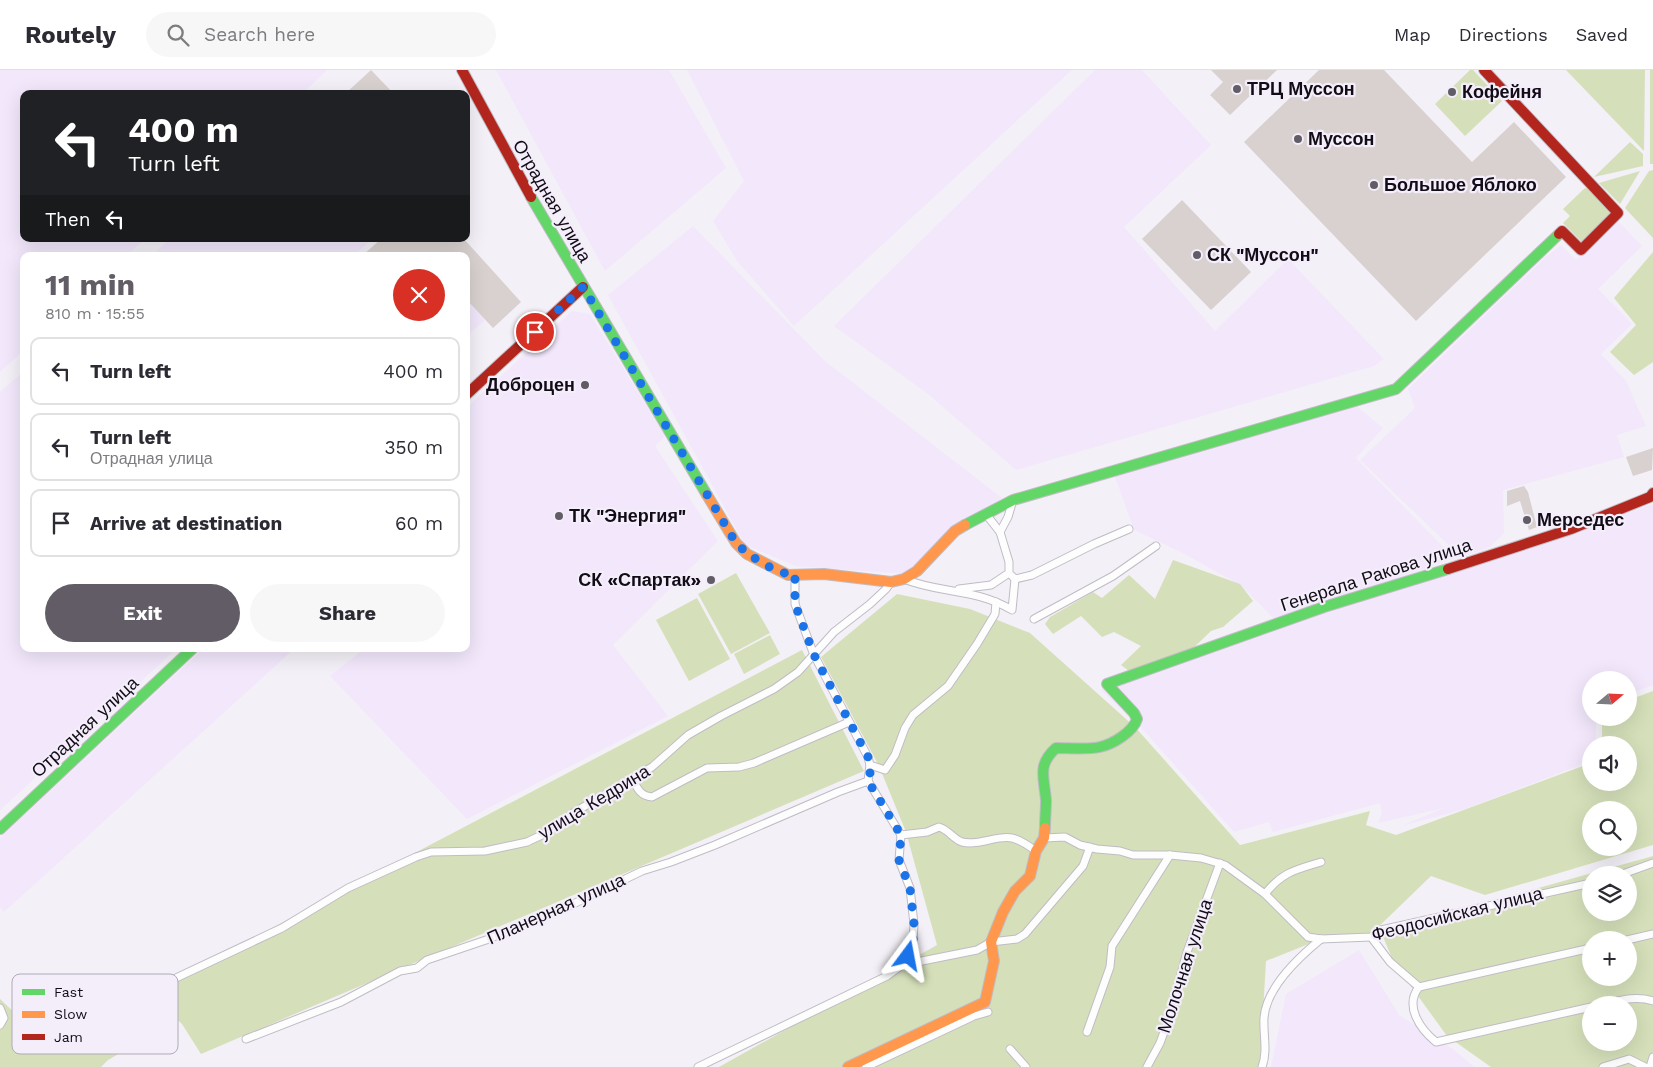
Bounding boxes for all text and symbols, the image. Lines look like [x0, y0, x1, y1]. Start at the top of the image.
search box [146, 12, 496, 57]
text: Routely [25, 21, 116, 49]
icon: search [164, 21, 192, 49]
text: Search here [204, 23, 315, 46]
text: Map [1394, 24, 1431, 45]
text: Directions [1459, 24, 1548, 45]
text: Saved [1576, 24, 1628, 45]
place label: ТРЦ Муссон [1247, 78, 1355, 99]
place label: Кофейня [1462, 81, 1542, 102]
marker: ТРЦ Муссон [1231, 83, 1243, 95]
marker: Кофейня [1446, 86, 1458, 98]
text: 400 m [128, 109, 239, 151]
icon: left [45, 110, 110, 175]
place label: Муссон [1308, 128, 1374, 149]
marker: Муссон [1292, 133, 1304, 145]
street label: Отрадная улица [509, 136, 597, 267]
text: Turn left [128, 151, 220, 176]
place label: Большое Яблоко [1384, 174, 1537, 195]
marker: Большое Яблоко [1368, 179, 1380, 191]
icon: left [101, 205, 129, 233]
text: Then [45, 208, 91, 231]
place label: СК "Муссон" [1207, 244, 1319, 265]
marker: СК "Муссон" [1191, 249, 1203, 261]
text: 11 min [45, 267, 135, 302]
button: close [393, 269, 445, 321]
text: 810 m · 15:55 [45, 304, 145, 323]
pin [514, 311, 556, 353]
icon: arrive [521, 318, 549, 346]
icon: left [47, 357, 75, 385]
text: Turn left [90, 360, 171, 383]
text: 400 m [383, 360, 443, 383]
place label: Доброцен [486, 374, 575, 395]
marker: Доброцен [579, 379, 591, 391]
text: Turn left [90, 426, 171, 449]
icon: left [47, 433, 75, 461]
text: 350 m [384, 436, 443, 459]
text: Отрадная улица [90, 449, 213, 468]
place label: ТК "Энергия" [569, 505, 686, 526]
icon: arrive [47, 509, 75, 537]
place label: Мерседес [1537, 509, 1624, 530]
marker: ТК "Энергия" [553, 510, 565, 522]
text: Arrive at destination [90, 512, 282, 535]
text: 60 m [395, 512, 443, 535]
marker: Мерседес [1521, 514, 1533, 526]
street label: Генерала Ракова улица [1278, 533, 1475, 615]
place label: СК «Спартак» [578, 569, 701, 590]
marker: СК «Спартак» [705, 574, 717, 586]
button: Exit [45, 584, 240, 642]
button: Share [250, 584, 445, 642]
street label: Отрадная улица [27, 671, 143, 781]
north arrow [1582, 671, 1638, 726]
map controls [1582, 671, 1637, 1051]
button: sound [1582, 736, 1637, 791]
street label: улица Кедрина [534, 760, 654, 843]
button: search [1582, 801, 1637, 856]
button: layers [1582, 866, 1637, 921]
street label: Планерная улица [484, 868, 629, 948]
street label: Феодосийская улица [1369, 882, 1546, 945]
street label: Молочная улица [1153, 895, 1216, 1036]
position arrow [881, 929, 933, 981]
button: + [1582, 931, 1637, 986]
legend [12, 974, 178, 1054]
text: Fast [54, 984, 83, 1000]
button: − [1582, 996, 1637, 1051]
text: Slow [54, 1006, 87, 1022]
text: Jam [54, 1029, 83, 1045]

